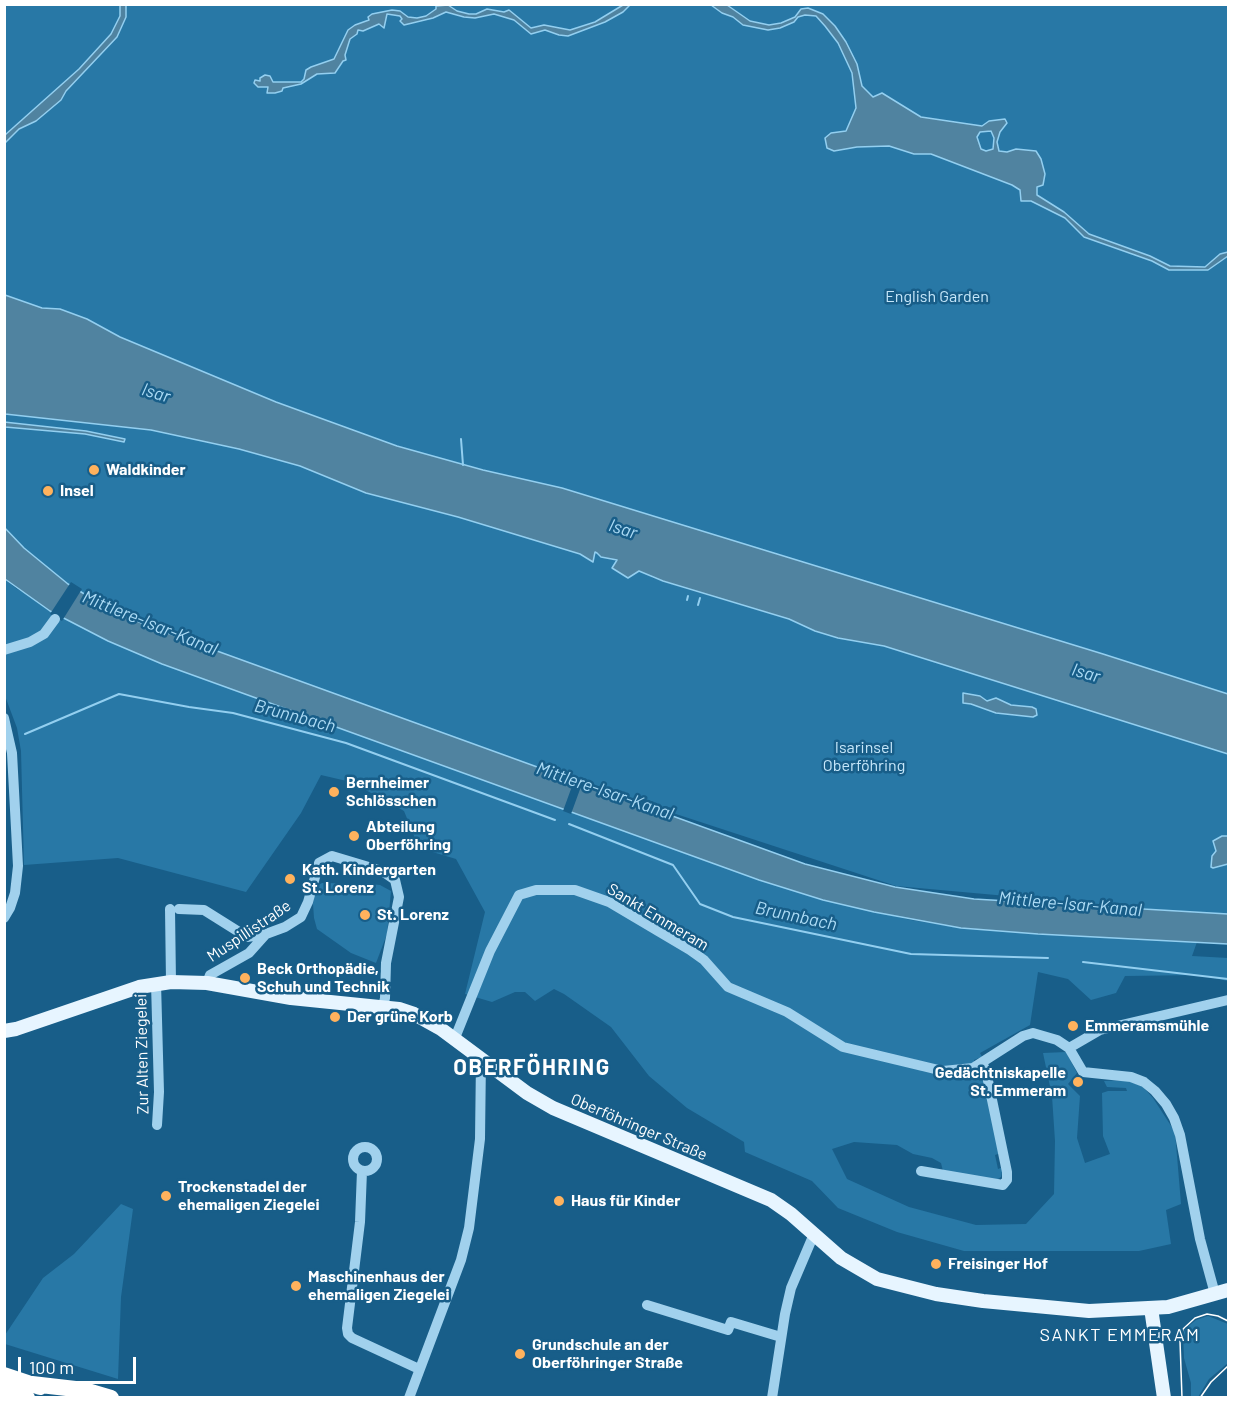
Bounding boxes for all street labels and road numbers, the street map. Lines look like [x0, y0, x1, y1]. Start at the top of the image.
street label: Sankt Emmeram [604, 879, 712, 955]
street label: Muspillistraße [203, 896, 295, 966]
street label: Zur Alten Ziegelei [131, 994, 153, 1114]
street label: Oberföhringer Straße [568, 1090, 710, 1164]

